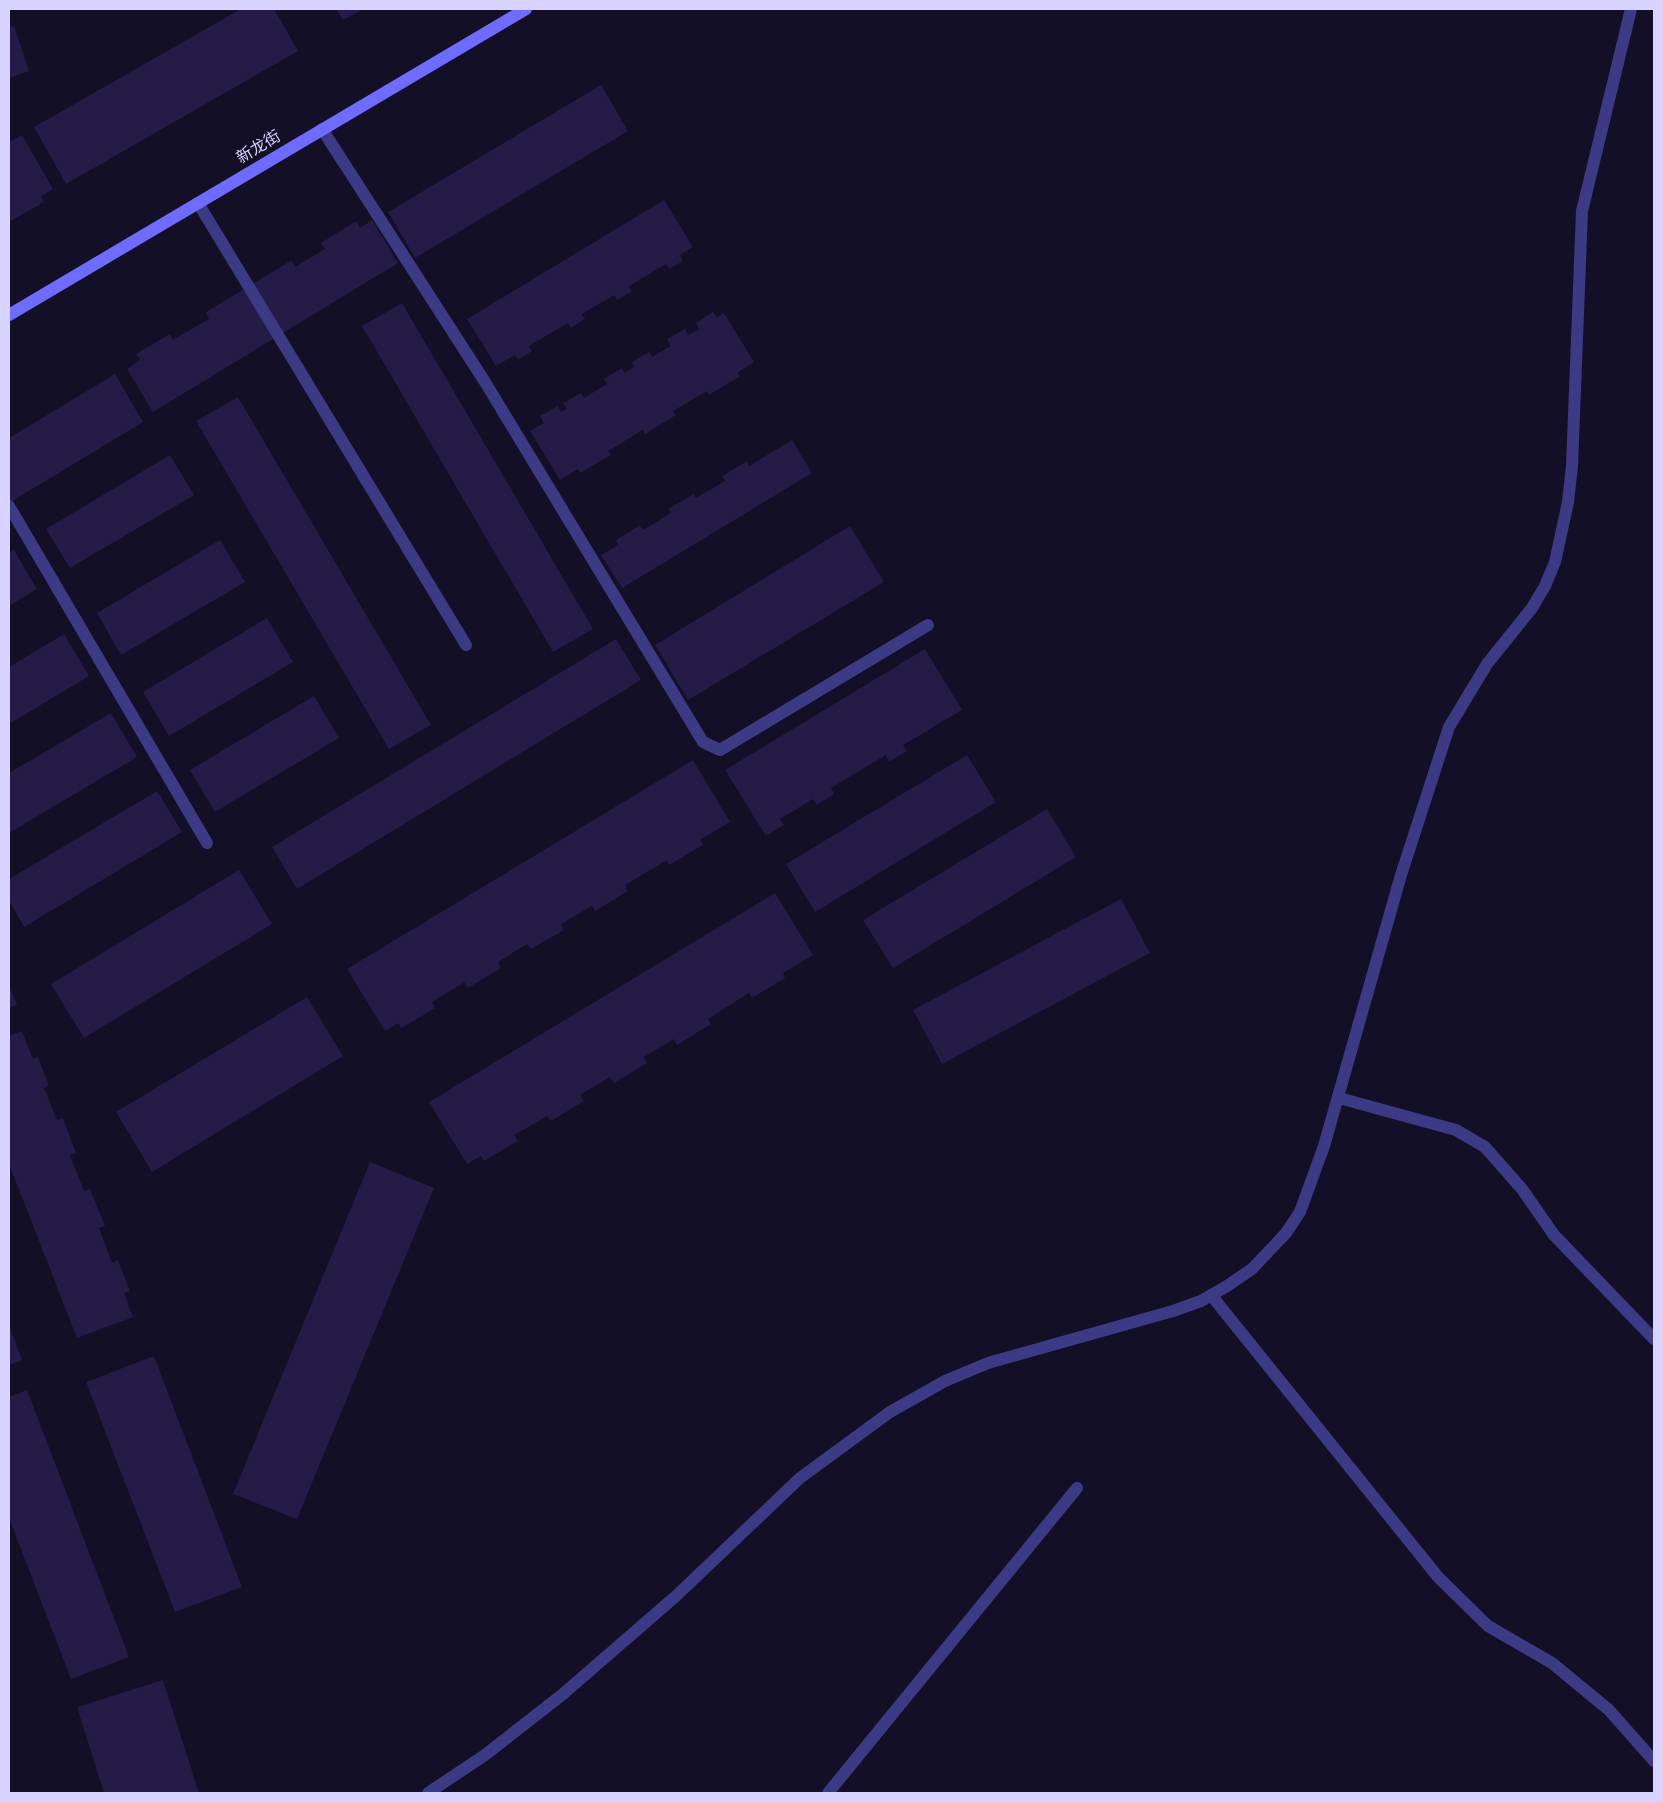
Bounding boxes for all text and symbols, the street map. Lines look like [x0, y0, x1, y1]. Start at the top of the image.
street label: 新龙街 [233, 127, 285, 169]

